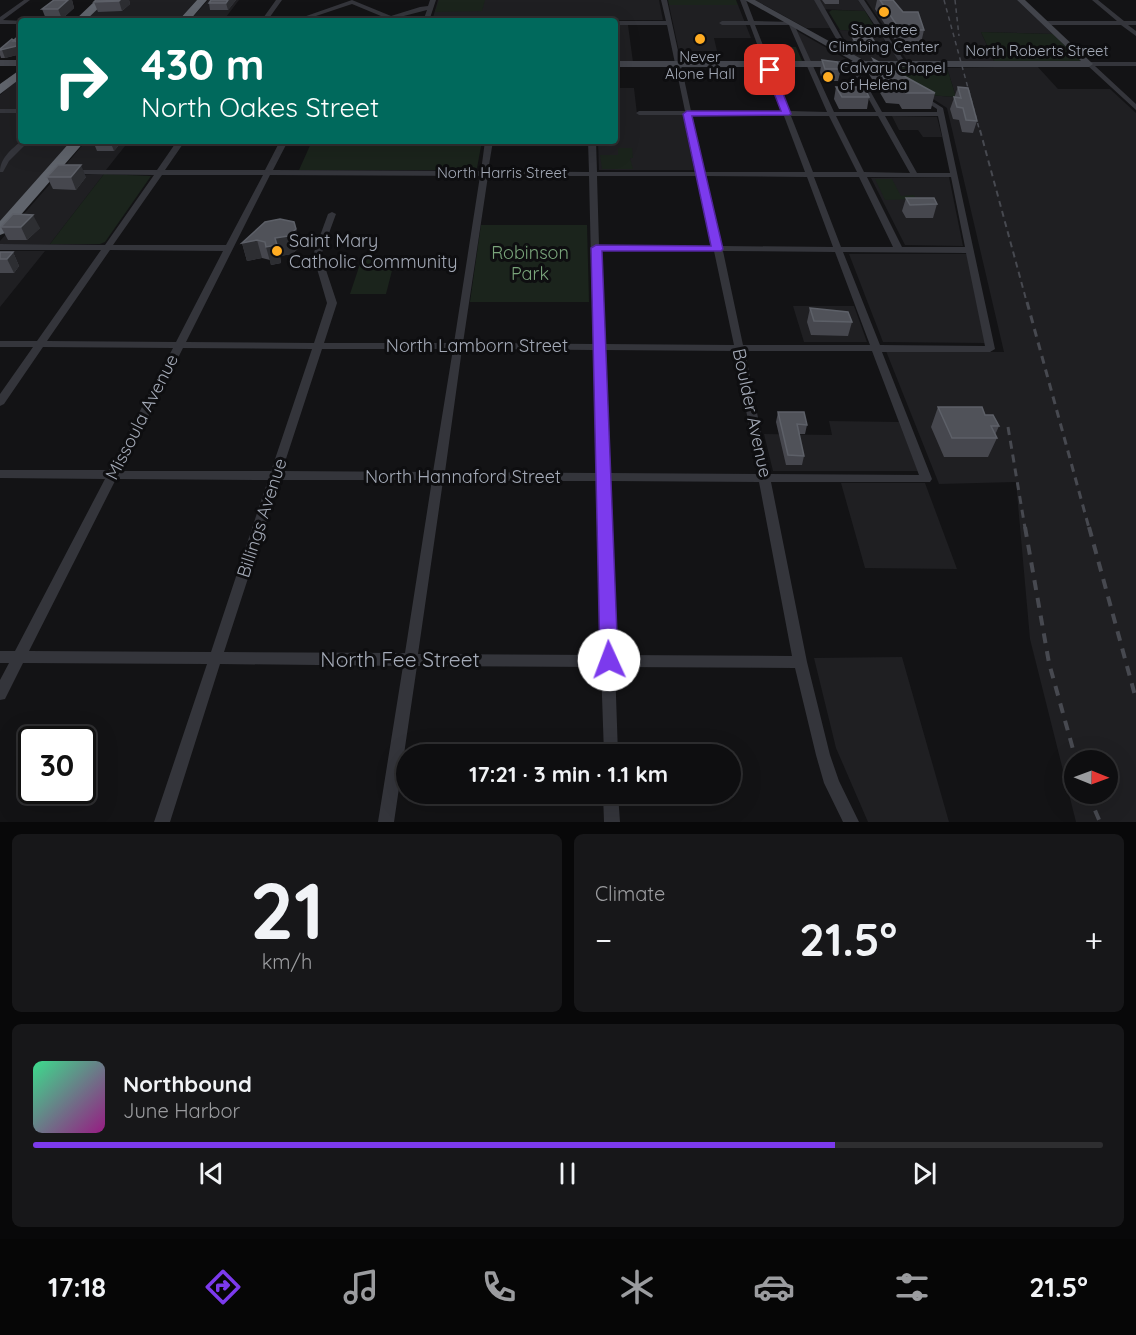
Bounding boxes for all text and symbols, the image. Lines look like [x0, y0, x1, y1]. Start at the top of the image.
marker: Stonetree Climbing Center [877, 5, 891, 19]
place label: Stonetree Climbing Center [829, 20, 940, 56]
marker: Never Alone Hall [693, 32, 707, 46]
text: 430 m [141, 38, 265, 91]
street label: North Roberts Street [965, 41, 1109, 60]
icon: right [42, 42, 120, 120]
pin [744, 44, 795, 95]
place label: Never Alone Hall [665, 47, 735, 83]
icon: arrive [753, 53, 786, 86]
place label: Calvary Chapel of Helena [840, 58, 946, 94]
marker: Calvary Chapel of Helena [821, 70, 835, 84]
text: North Oakes Street [141, 90, 379, 124]
street label: North Harris Street [437, 163, 567, 182]
place label: Saint Mary Catholic Community [289, 229, 457, 273]
park label: Robinson Park [491, 241, 569, 285]
marker: Saint Mary Catholic Community [270, 244, 284, 258]
street label: North Lamborn Street [386, 334, 568, 357]
street label: Boulder Avenue [728, 346, 777, 479]
street label: Missoula Avenue [100, 350, 183, 484]
street label: Billings Avenue [231, 455, 292, 580]
street label: North Hannaford Street [365, 465, 561, 488]
position arrow [577, 628, 641, 692]
street label: North Fee Street [320, 646, 480, 672]
speed limit sign: 30 [18, 726, 96, 804]
north arrow [1064, 750, 1118, 804]
map controls [1064, 750, 1118, 804]
text: 17:21 · 3 min · 1.1 km [469, 760, 668, 788]
text: 21 [250, 861, 324, 959]
text: Climate [595, 881, 665, 906]
text: 21.5° [799, 911, 897, 967]
text: − [595, 919, 612, 960]
text: + [1084, 919, 1103, 960]
text: km/h [262, 949, 312, 974]
text: Northbound [123, 1070, 252, 1098]
text: June Harbor [123, 1098, 240, 1123]
icon: previous [195, 1157, 228, 1190]
icon: pause [551, 1157, 584, 1190]
icon: next [908, 1157, 941, 1190]
icon: directions [202, 1266, 244, 1308]
icon: music [340, 1266, 382, 1308]
icon: phone [478, 1266, 520, 1308]
icon: climate [616, 1266, 658, 1308]
icon: car [753, 1266, 795, 1308]
icon: filters [891, 1266, 933, 1308]
text: 17:18 [48, 1270, 106, 1304]
text: 21.5° [1029, 1270, 1088, 1304]

